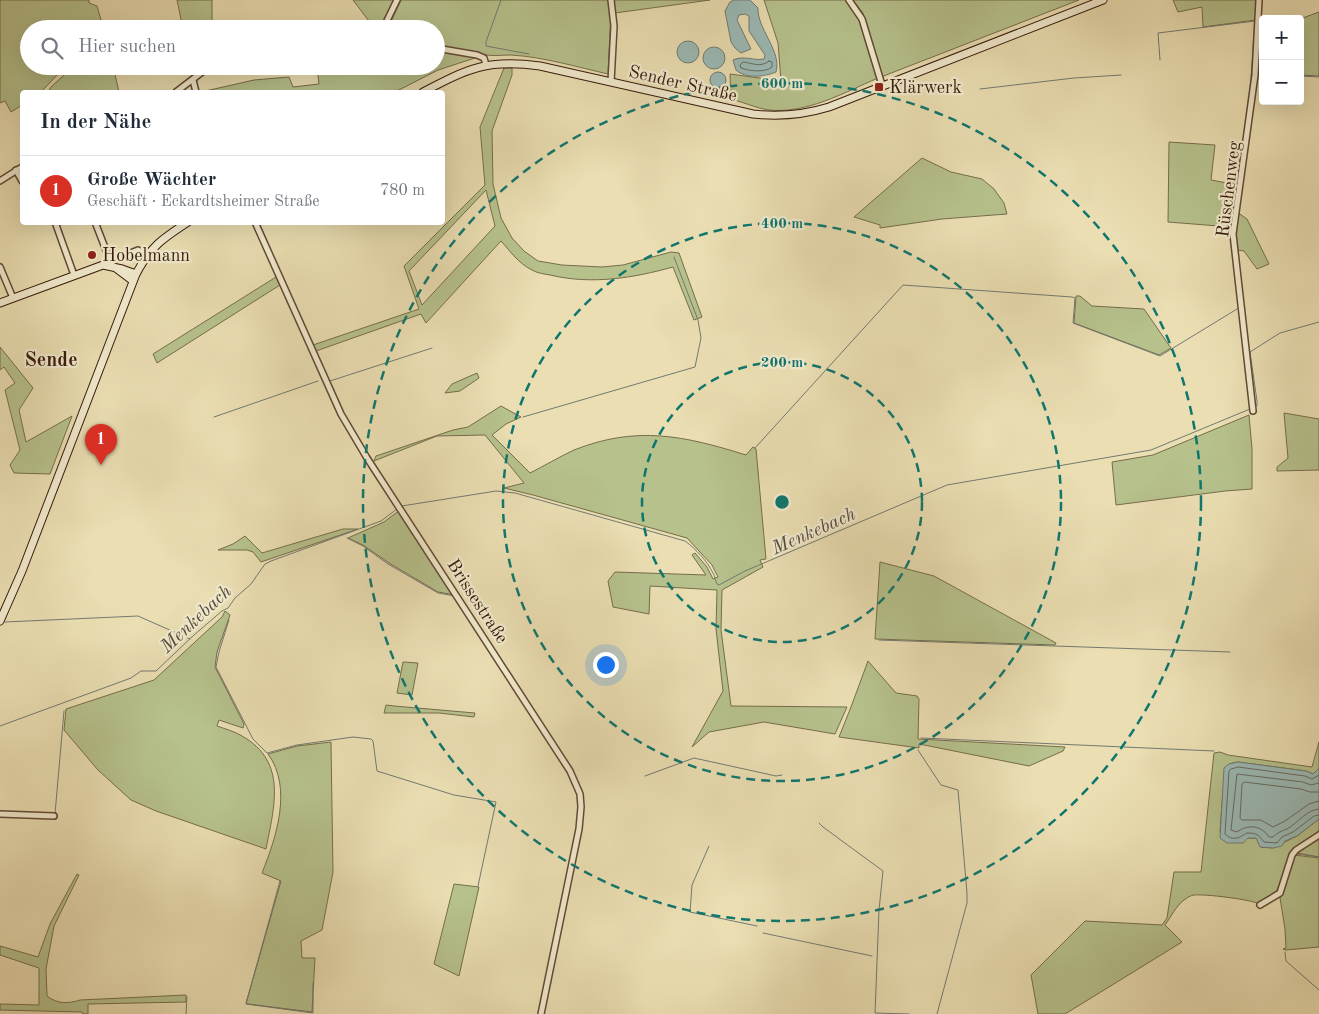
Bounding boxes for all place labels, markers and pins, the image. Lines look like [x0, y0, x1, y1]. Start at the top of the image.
place label: Klärwerk [889, 79, 962, 97]
marker: Klärwerk [873, 81, 885, 93]
place label: Hobelmann [102, 247, 190, 265]
marker: Hobelmann [86, 249, 98, 261]
pin: 1 [85, 424, 117, 465]
centre of rings [773, 493, 791, 511]

